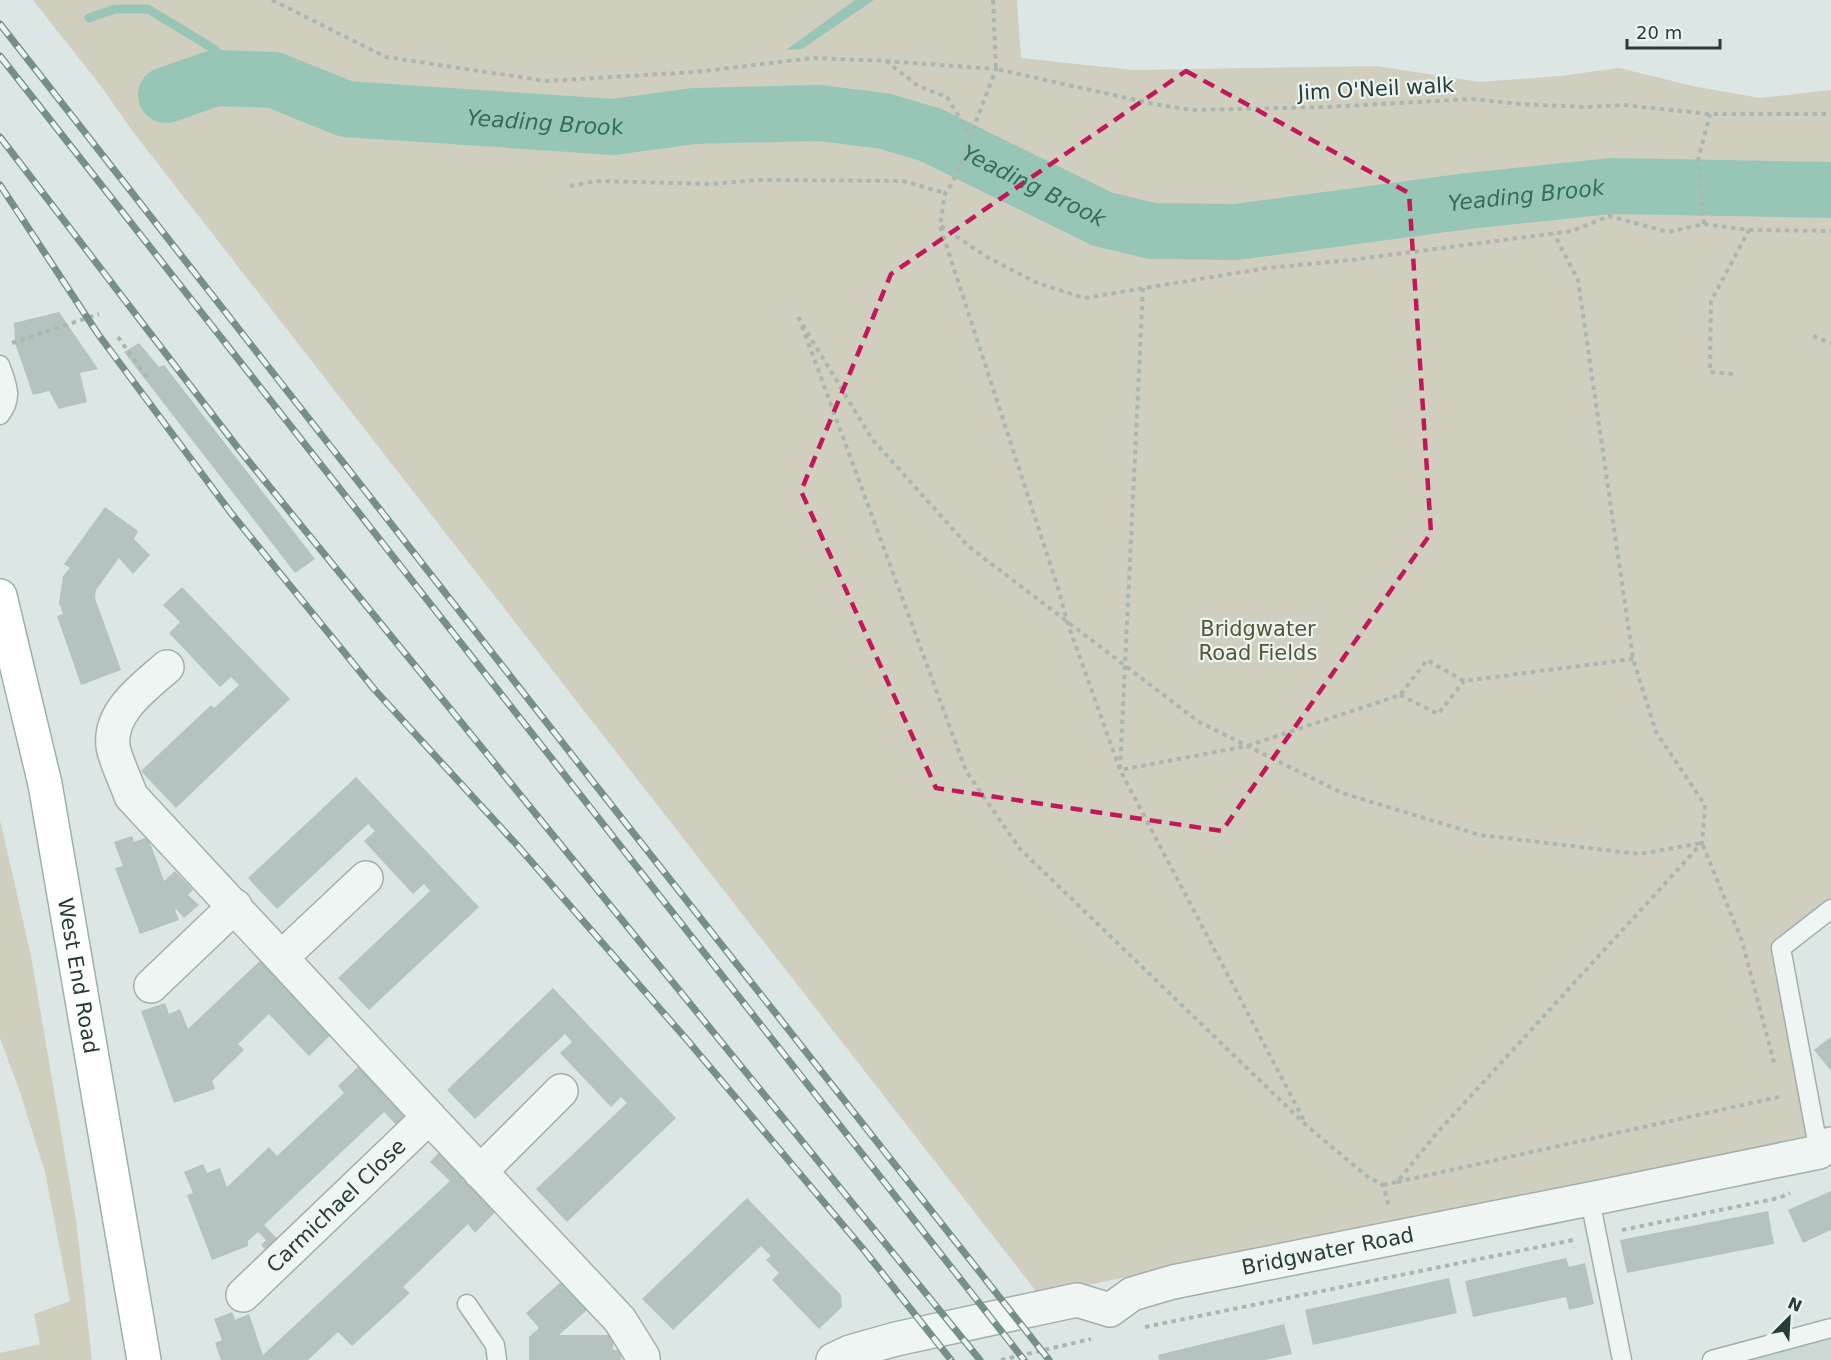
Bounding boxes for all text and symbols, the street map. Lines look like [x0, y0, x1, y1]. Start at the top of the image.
scale bar [1627, 12, 1720, 50]
text: 20 m [1636, 22, 1682, 43]
street label: Jim O'Neil walk [1295, 73, 1456, 105]
water label: Yeading Brook [466, 105, 626, 140]
water label: Yeading Brook [958, 140, 1111, 232]
water label: Yeading Brook [1447, 174, 1607, 216]
park label: Bridgwater Road Fields [1199, 617, 1317, 665]
street label: West End Road [53, 896, 103, 1056]
street label: Carmichael Close [262, 1134, 410, 1278]
street label: Bridgwater Road [1240, 1222, 1416, 1280]
north arrow [1759, 1288, 1819, 1348]
text: N [1785, 1293, 1805, 1316]

